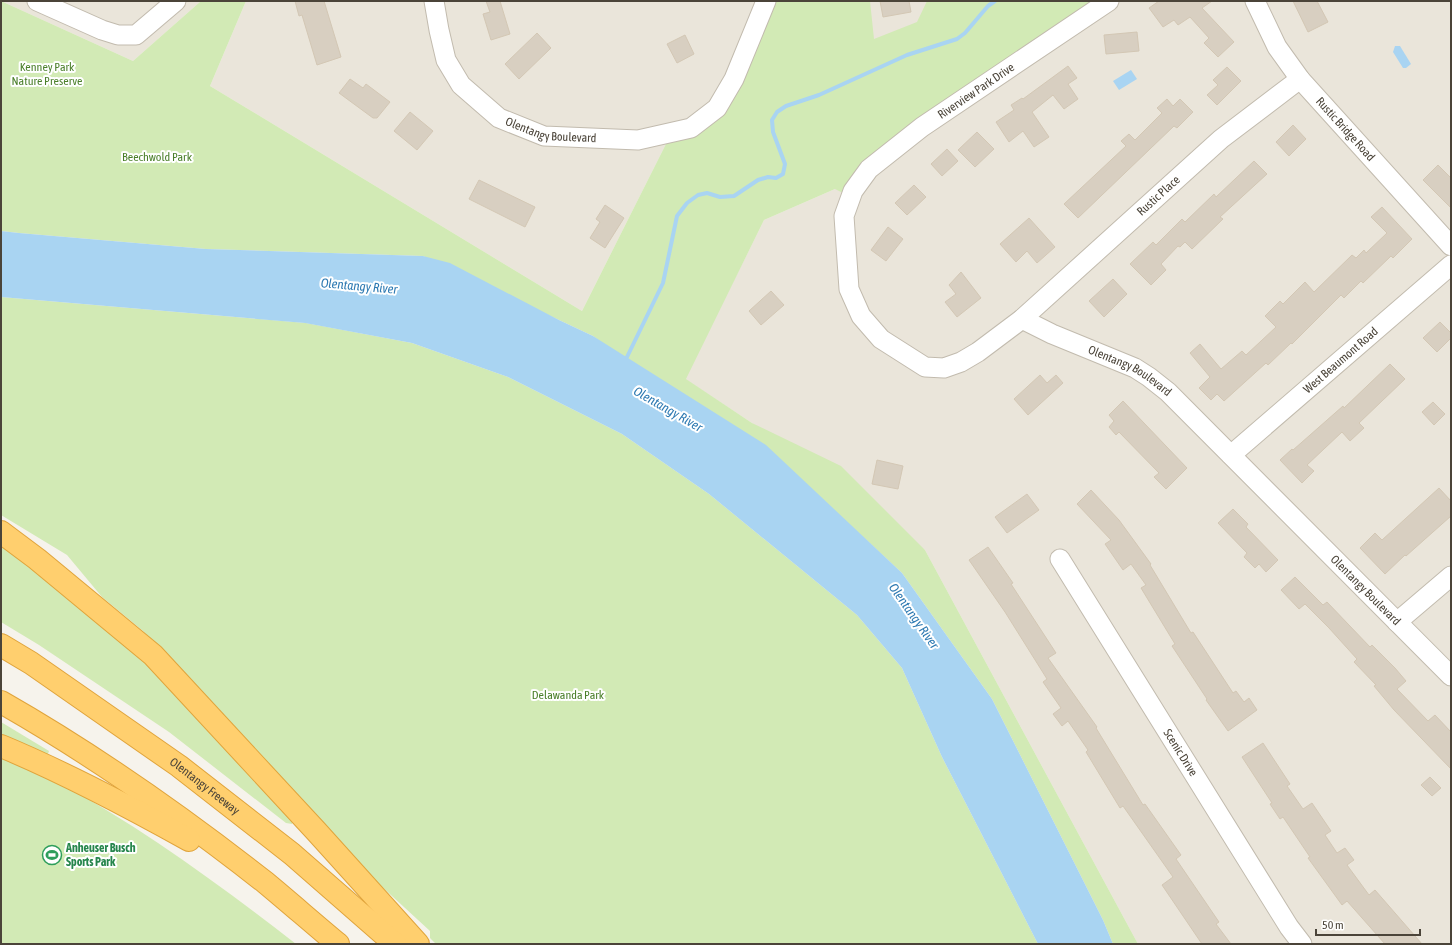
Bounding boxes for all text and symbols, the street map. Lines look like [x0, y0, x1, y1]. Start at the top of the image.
park label: Kenney Park Nature Preserve [12, 60, 82, 88]
street label: Riverview Park Drive [935, 60, 1017, 122]
street label: Rustic Bridge Road [1313, 94, 1378, 164]
street label: Olentangy Boulevard [504, 114, 597, 145]
park label: Beechwold Park [122, 150, 193, 164]
street label: Rustic Place [1134, 173, 1183, 219]
water label: Olentangy River [320, 275, 399, 297]
street label: West Beaumont Road [1301, 324, 1381, 396]
street label: Olentangy Boulevard [1086, 343, 1174, 399]
water label: Olentangy River [631, 383, 706, 435]
street label: Olentangy Boulevard [1328, 552, 1403, 628]
water label: Olentangy River [886, 580, 943, 653]
park label: Delawanda Park [532, 688, 605, 702]
street label: Scenic Drive [1161, 726, 1200, 779]
street label: Olentangy Freeway [167, 755, 242, 818]
place label: Anheuser Busch Sports Park [65, 841, 136, 869]
sports icon: Anheuser Busch Sports Park [41, 844, 63, 866]
scale bar [1316, 911, 1420, 937]
text: 50 m [1322, 918, 1344, 932]

